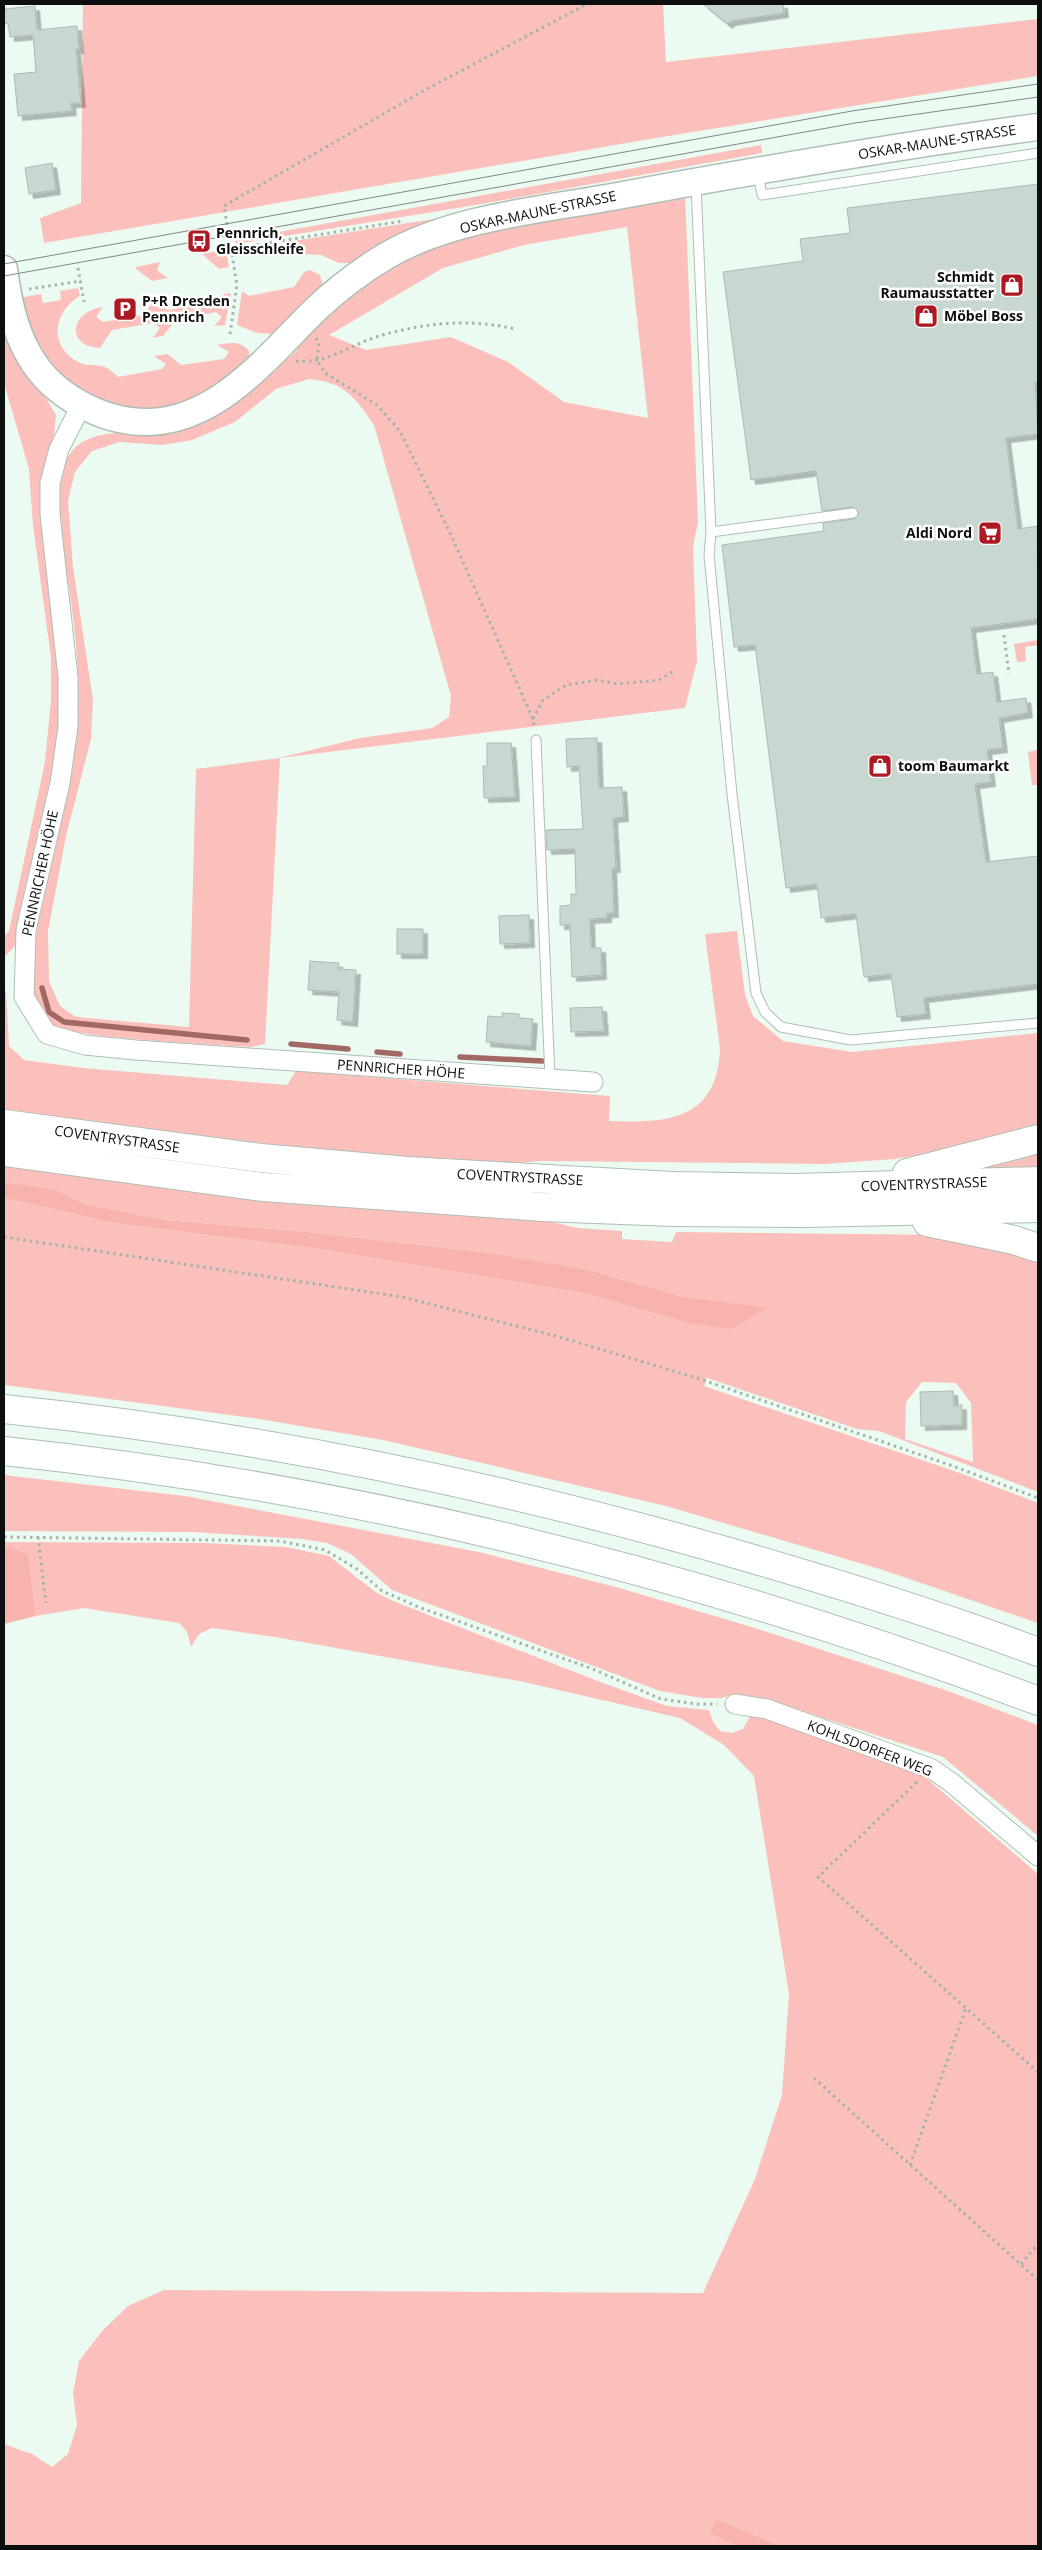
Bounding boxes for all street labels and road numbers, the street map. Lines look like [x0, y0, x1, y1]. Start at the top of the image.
street label: OSKAR-MAUNE-STRASSE [857, 120, 1017, 163]
street label: OSKAR-MAUNE-STRASSE [458, 186, 618, 237]
street label: PENNRICHER HÖHE [17, 808, 62, 938]
street label: PENNRICHER HÖHE [336, 1055, 466, 1082]
street label: COVENTRYSTRASSE [53, 1120, 181, 1157]
street label: COVENTRYSTRASSE [456, 1164, 584, 1189]
street label: COVENTRYSTRASSE [860, 1172, 988, 1195]
street label: KOHLSDORFER WEG [805, 1715, 935, 1780]

